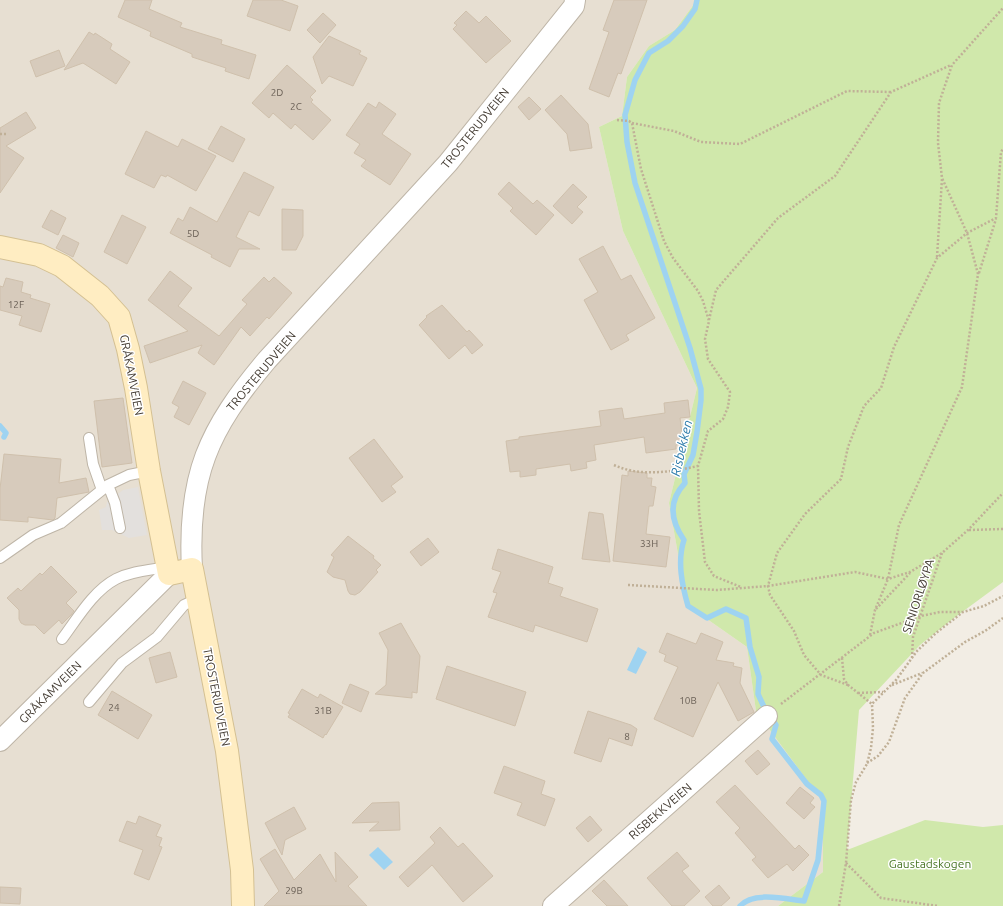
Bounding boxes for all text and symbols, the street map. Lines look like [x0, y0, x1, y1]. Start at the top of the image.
street label: TROSTERUDVEIEN [439, 85, 511, 171]
house number: 2D [271, 87, 283, 98]
house number: 2C [290, 101, 302, 112]
house number: 5D [187, 228, 199, 239]
house number: 12F [8, 299, 24, 310]
street label: TROSTERUDVEIEN [224, 329, 298, 413]
street label: GRÅKAMVEIEN [118, 333, 146, 417]
water label: Risbekken [668, 419, 694, 477]
house number: 33H [640, 538, 658, 549]
street label: SENIORLØYPA [900, 557, 936, 635]
street label: TROSTERUDVEIEN [201, 647, 233, 747]
street label: GRÅKAMVEIEN [16, 658, 84, 726]
house number: 10B [679, 695, 697, 706]
house number: 24 [108, 702, 120, 713]
house number: 31B [314, 705, 332, 716]
house number: 8 [624, 731, 630, 742]
street label: RISBEKKVEIEN [626, 780, 694, 842]
park label: Gaustadskogen [889, 857, 971, 870]
house number: 29B [285, 885, 303, 896]

